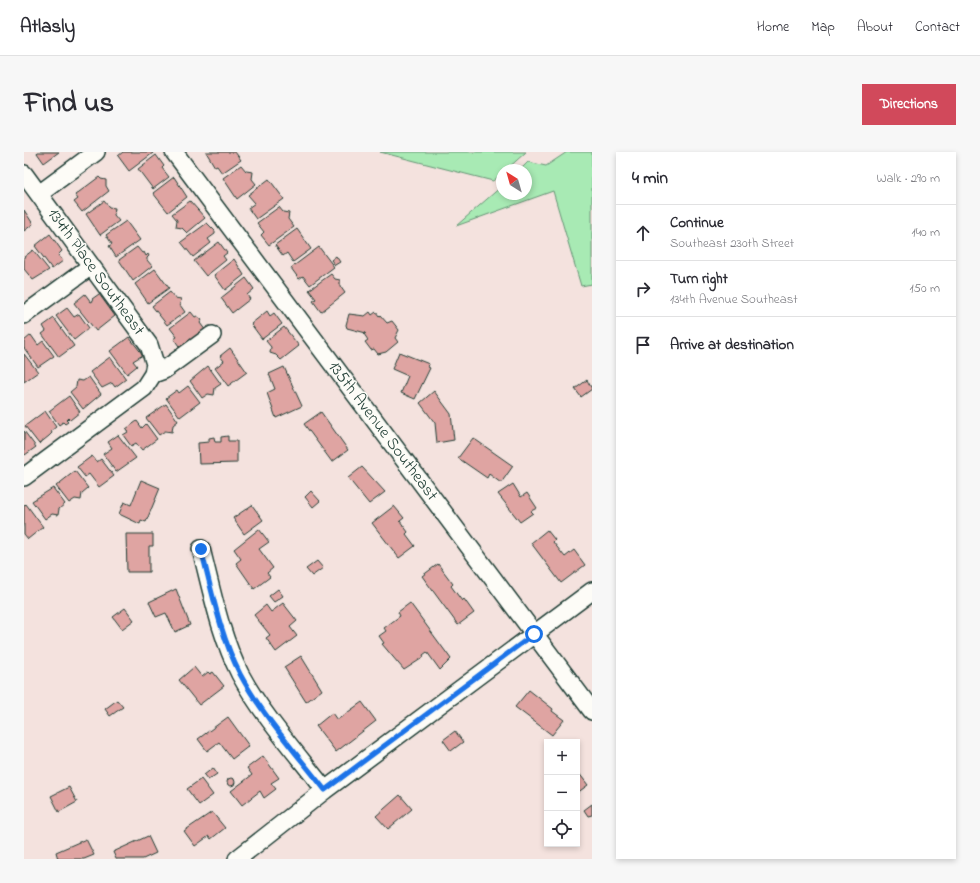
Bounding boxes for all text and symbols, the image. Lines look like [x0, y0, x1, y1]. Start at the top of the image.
text: Atlasly [20, 14, 75, 41]
text: Home [757, 17, 789, 38]
text: Map [811, 17, 835, 38]
text: About [857, 17, 893, 38]
text: Contact [915, 17, 960, 38]
text: Find us [24, 84, 114, 125]
button: Directions [862, 84, 956, 125]
north arrow [496, 164, 532, 200]
text: 4 min [632, 166, 668, 191]
text: Walk · 290 m [876, 169, 940, 188]
street label: 134th Place Southeast [41, 203, 151, 341]
text: Continue [670, 212, 724, 234]
icon: ahead [632, 222, 654, 244]
text: 140 m [912, 223, 940, 242]
text: Southeast 230th Street [670, 234, 794, 253]
text: Turn right [670, 268, 728, 290]
icon: right [632, 278, 654, 300]
text: 150 m [909, 279, 940, 298]
text: 134th Avenue Southeast [670, 290, 798, 309]
icon: arrive [632, 334, 654, 356]
text: Arrive at destination [670, 334, 794, 356]
street label: 135th Avenue Southeast [322, 356, 444, 506]
route end [192, 540, 210, 558]
route start [525, 625, 543, 643]
map controls [544, 739, 580, 847]
button: + [544, 739, 580, 775]
button: − [544, 775, 580, 811]
button: locate [544, 811, 580, 847]

